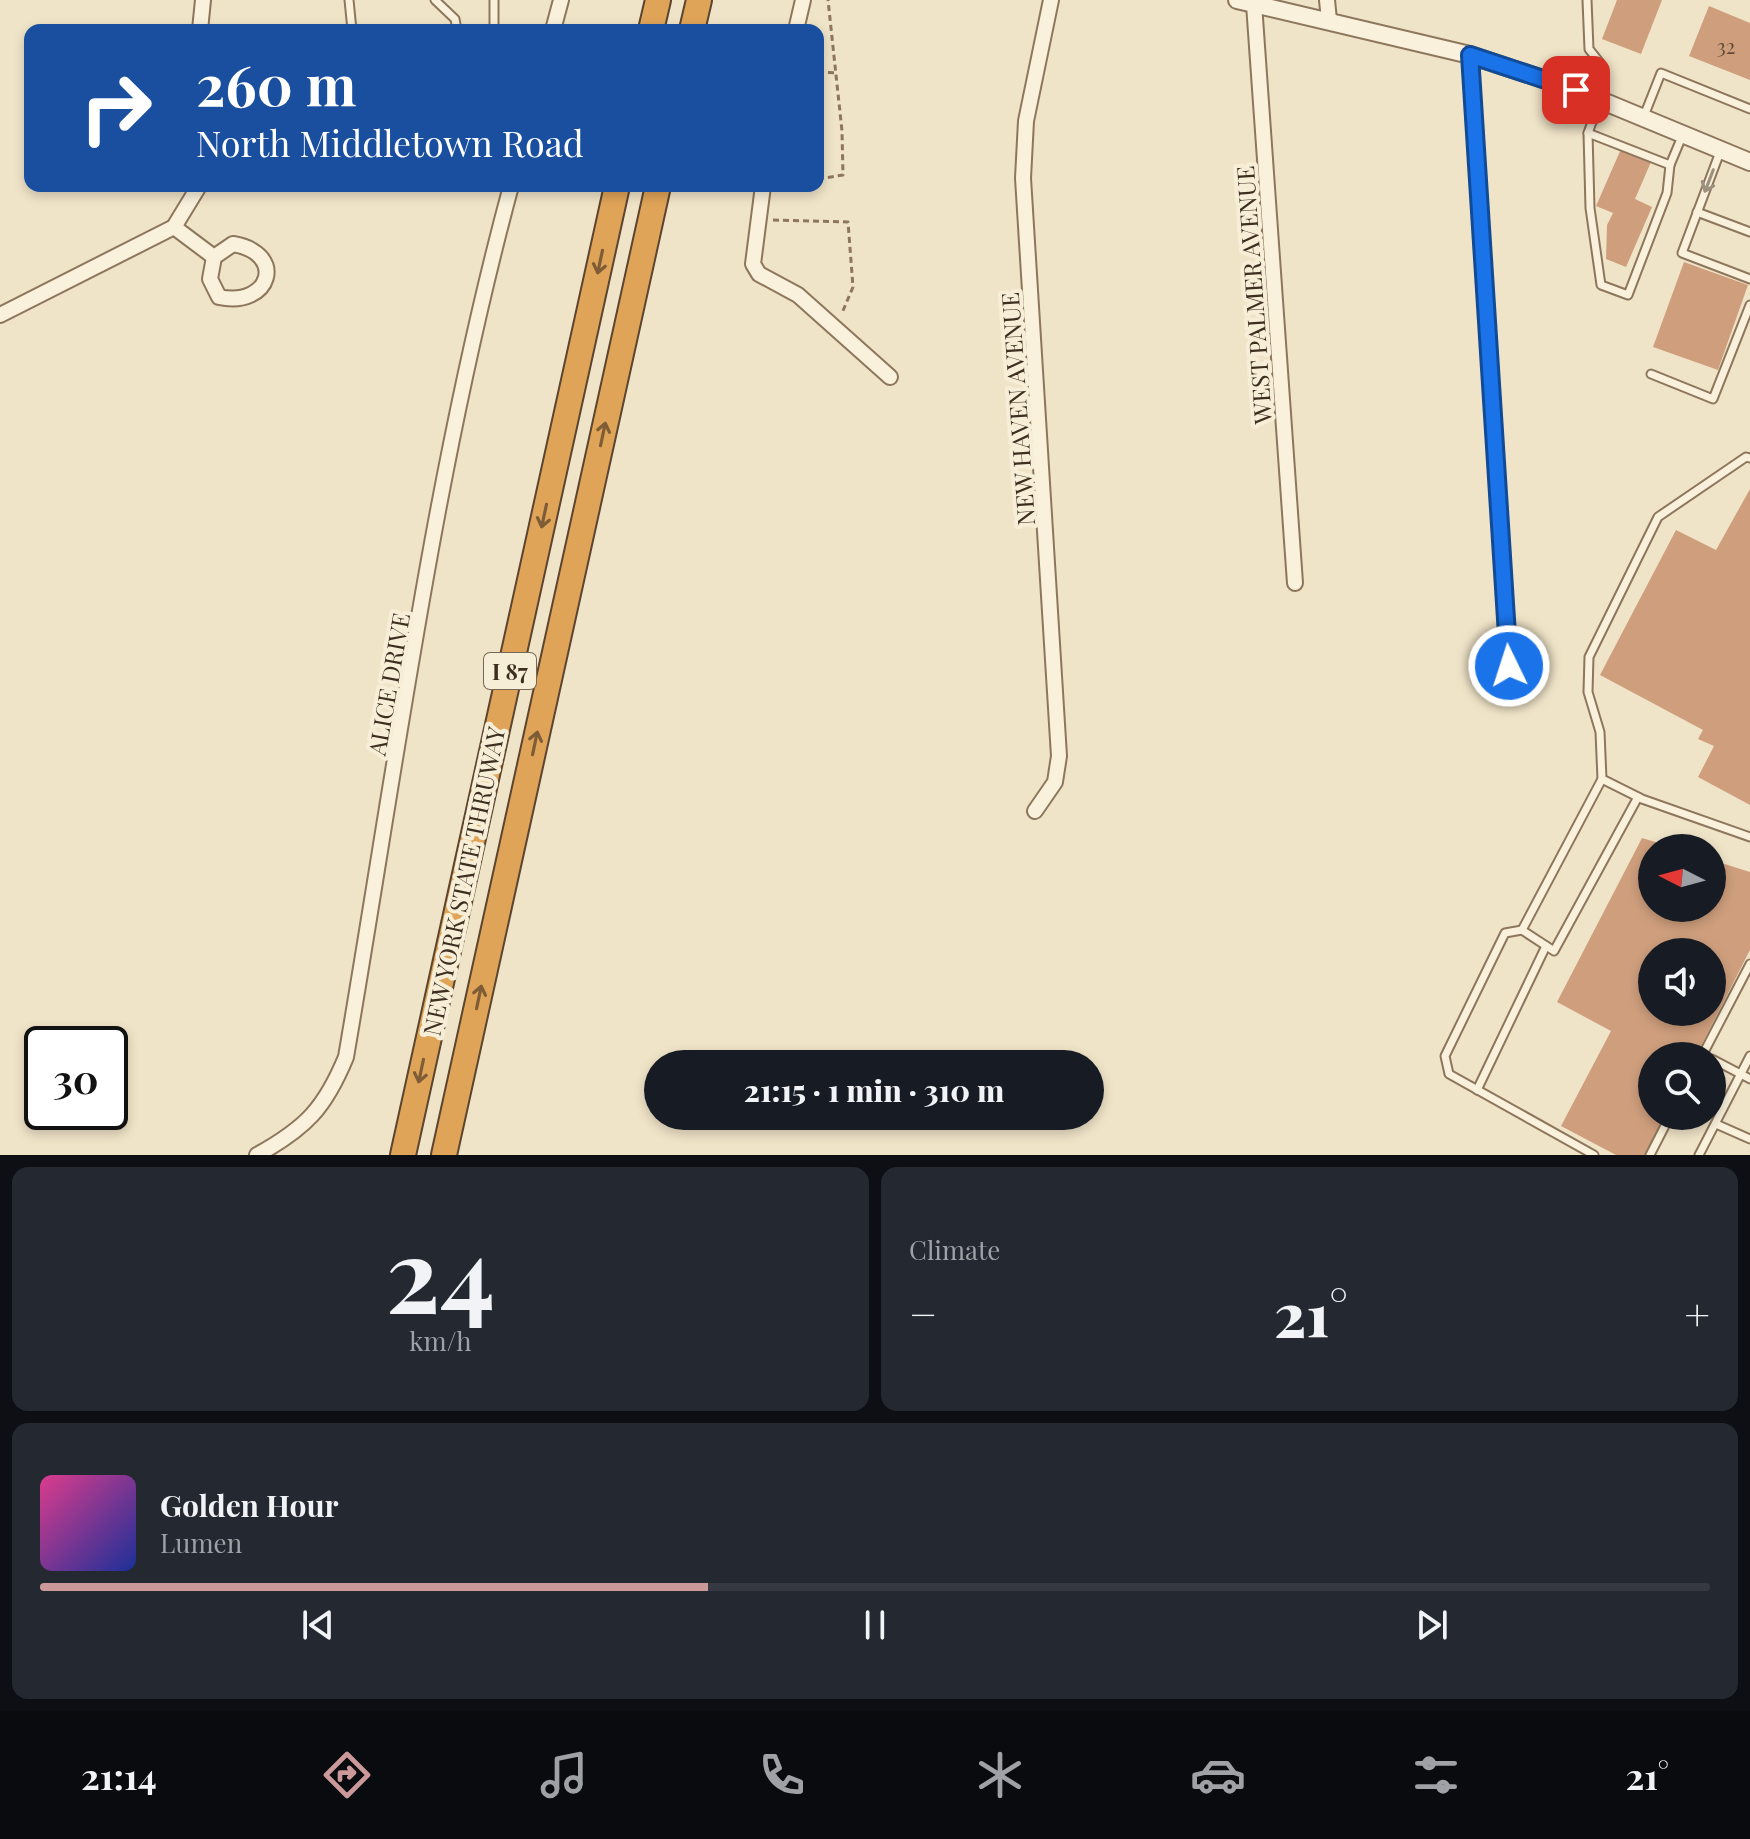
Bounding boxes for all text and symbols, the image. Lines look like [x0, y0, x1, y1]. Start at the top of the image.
house number: 32 [1717, 32, 1735, 59]
text: 260 m [196, 46, 357, 121]
icon: right [64, 56, 168, 160]
pin [1542, 56, 1610, 124]
icon: arrive [1554, 68, 1598, 112]
text: North Middletown Road [196, 118, 584, 166]
street label: WEST PALMER AVENUE [1228, 165, 1278, 426]
one-way arrow [1701, 168, 1715, 193]
one-way arrow [592, 249, 607, 275]
street label: NEW HAVEN AVENUE [993, 291, 1041, 527]
one-way arrow [596, 422, 611, 448]
one-way arrow [536, 503, 551, 528]
street label: ALICE DRIVE [360, 610, 416, 759]
position arrow [1467, 624, 1551, 708]
road number: I 87 [484, 653, 536, 689]
street label: NEW YORK STATE THRUWAY [415, 723, 512, 1038]
one-way arrow [528, 730, 543, 756]
north arrow [1638, 834, 1726, 922]
map controls [1638, 834, 1726, 1130]
button: sound [1638, 938, 1726, 1026]
one-way arrow [472, 984, 487, 1010]
speed limit sign: 30 [24, 1026, 128, 1130]
button: search [1638, 1042, 1726, 1130]
one-way arrow [413, 1057, 428, 1083]
text: 21:15 · 1 min · 310 m [744, 1070, 1004, 1110]
text: 24 [386, 1201, 495, 1340]
text: Climate [909, 1232, 1000, 1267]
text: 21° [1274, 1272, 1348, 1352]
text: − [909, 1283, 937, 1342]
text: + [1684, 1283, 1710, 1342]
text: km/h [409, 1323, 472, 1358]
text: Golden Hour [160, 1485, 339, 1525]
text: Lumen [160, 1525, 242, 1560]
icon: previous [296, 1603, 340, 1647]
icon: pause [853, 1603, 897, 1647]
icon: next [1410, 1603, 1454, 1647]
icon: directions [319, 1747, 375, 1803]
icon: music [536, 1747, 592, 1803]
icon: phone [754, 1747, 810, 1803]
icon: climate [972, 1747, 1028, 1803]
icon: car [1190, 1747, 1246, 1803]
icon: filters [1408, 1747, 1464, 1803]
text: 21:14 [81, 1751, 157, 1799]
text: 21° [1625, 1751, 1669, 1799]

